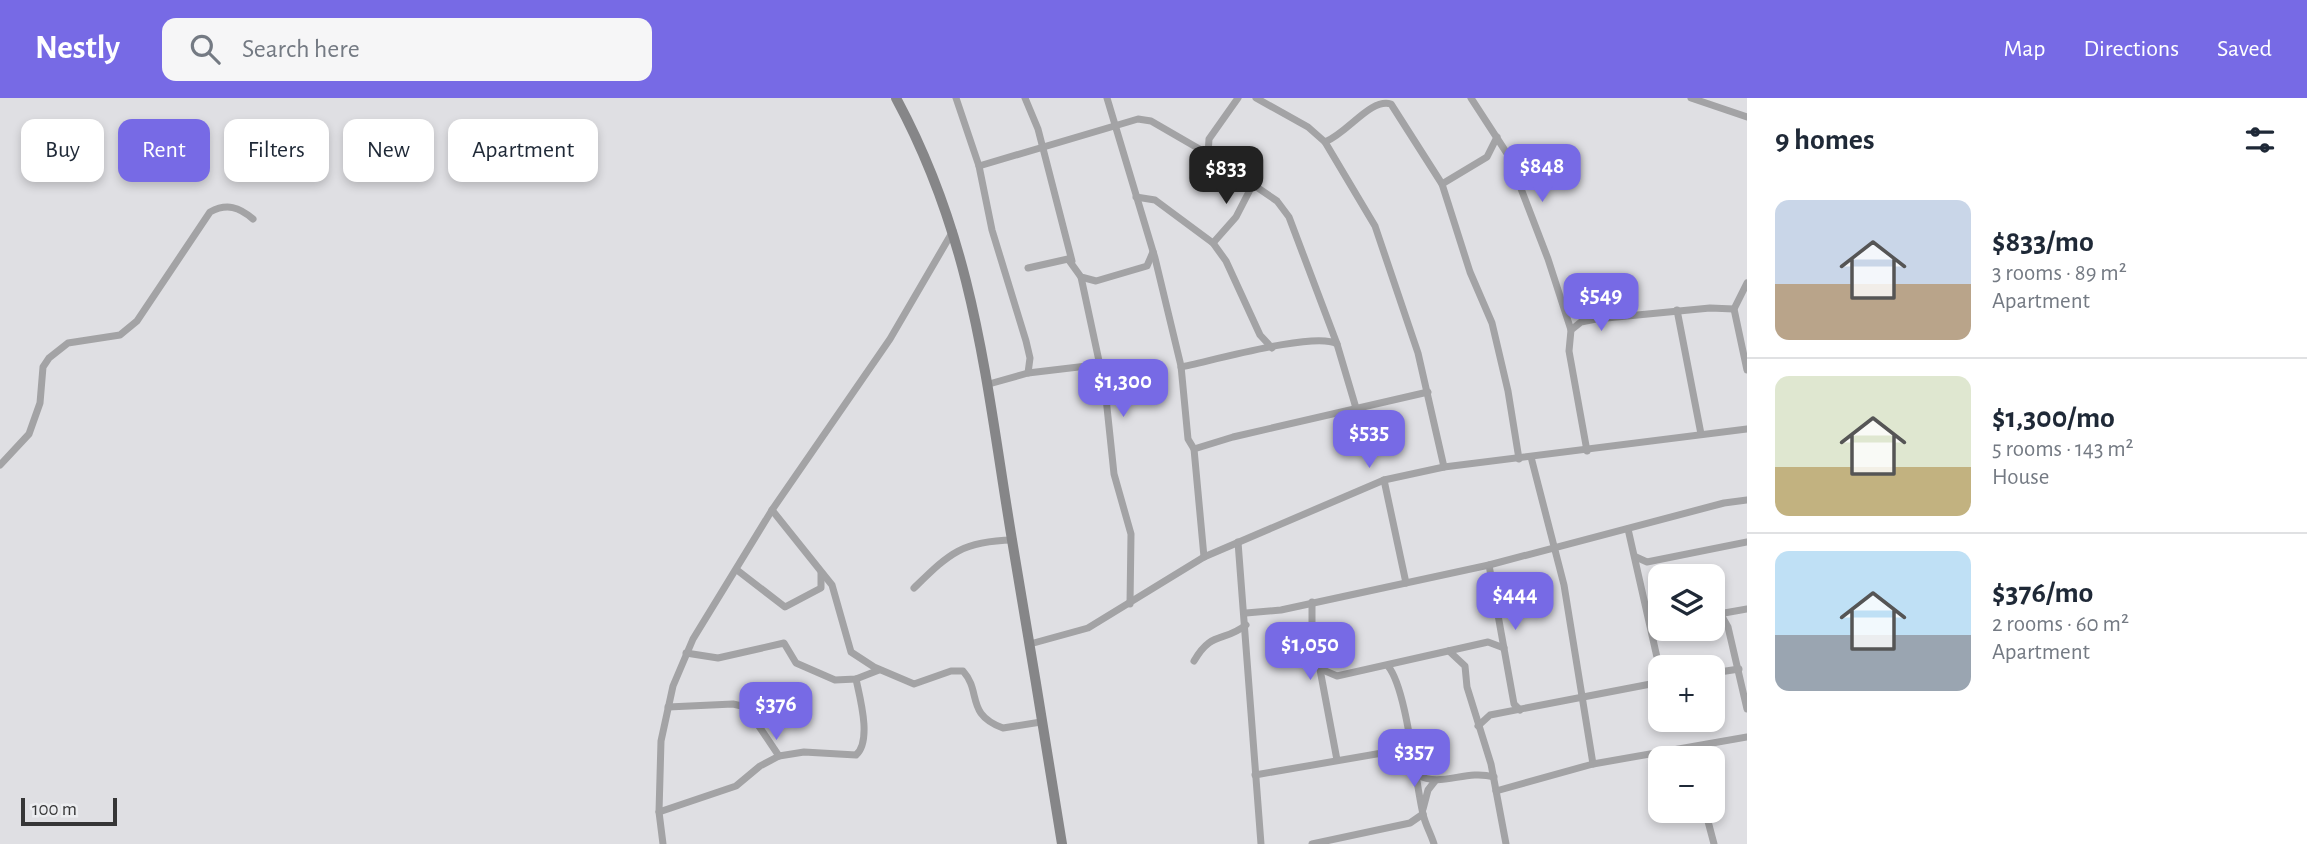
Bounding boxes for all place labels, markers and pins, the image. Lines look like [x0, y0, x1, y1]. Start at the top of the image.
pin: $848 [1501, 144, 1583, 204]
pin: $833 [1185, 146, 1267, 206]
pin: $549 [1560, 274, 1642, 333]
pin: $1,300 [1066, 360, 1180, 419]
pin: $535 [1328, 410, 1410, 470]
pin: $444 [1474, 573, 1556, 632]
pin: $1,050 [1253, 622, 1367, 682]
pin: $376 [735, 682, 817, 742]
pin: $357 [1373, 730, 1455, 789]

